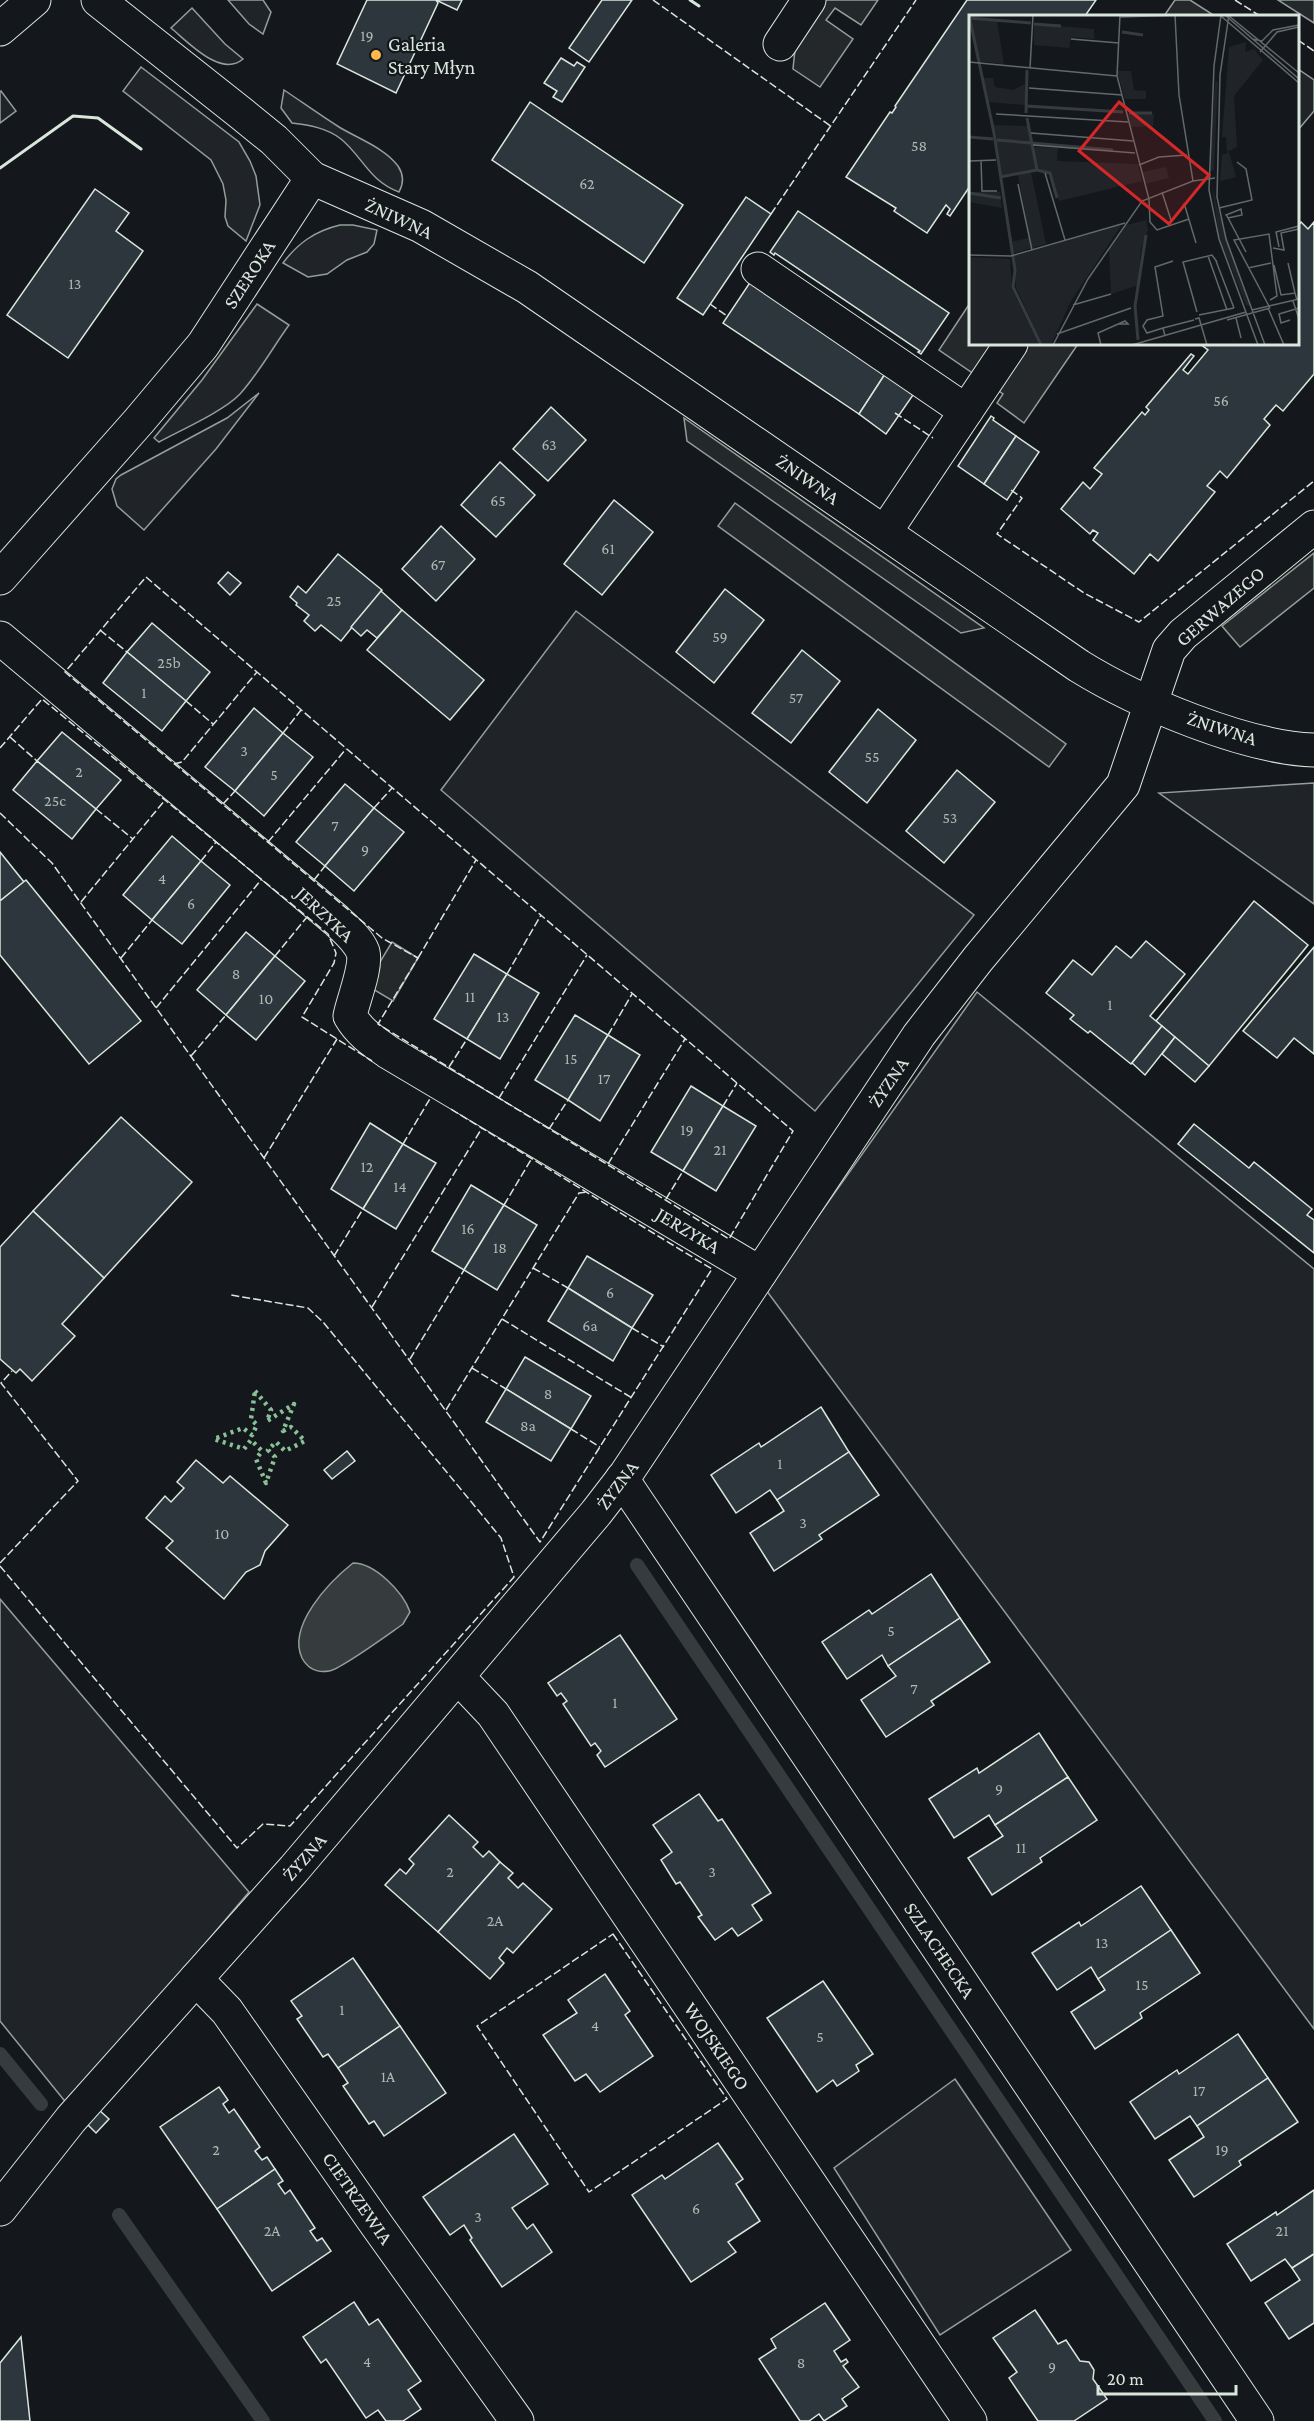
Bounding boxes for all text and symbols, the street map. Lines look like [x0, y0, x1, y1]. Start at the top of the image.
inset map [969, 15, 1299, 345]
house number: 19 [360, 27, 374, 44]
place label: Galeria Stary Młyn [388, 33, 476, 79]
marker: Galeria Stary Młyn [369, 48, 383, 62]
house number: 58 [911, 137, 927, 154]
house number: 62 [579, 175, 595, 192]
street label: ŻNIWNA [362, 193, 437, 244]
street label: SZEROKA [219, 235, 280, 312]
house number: 13 [69, 275, 81, 292]
house number: 56 [1213, 392, 1229, 409]
house number: 63 [541, 436, 557, 453]
street label: ŻNIWNA [772, 449, 844, 509]
house number: 65 [490, 492, 506, 509]
house number: 61 [601, 540, 615, 557]
house number: 67 [431, 556, 446, 573]
street label: GERWAZEGO [1171, 562, 1269, 650]
house number: 25 [326, 592, 342, 609]
house number: 59 [712, 628, 728, 645]
house number: 25b [157, 654, 181, 671]
house number: 1 [141, 684, 147, 701]
house number: 57 [789, 689, 804, 706]
street label: ŻNIWNA [1184, 706, 1260, 750]
house number: 3 [240, 742, 248, 759]
house number: 55 [865, 748, 879, 765]
house number: 2 [75, 763, 83, 780]
house number: 5 [270, 766, 278, 783]
house number: 25c [44, 792, 66, 809]
house number: 53 [943, 809, 957, 826]
house number: 7 [331, 817, 339, 834]
house number: 9 [361, 841, 369, 858]
house number: 4 [158, 870, 166, 887]
street label: JERZYKA [289, 880, 359, 947]
house number: 6 [187, 895, 195, 912]
house number: 8 [232, 965, 240, 982]
house number: 11 [465, 988, 475, 1005]
house number: 10 [259, 990, 273, 1007]
house number: 1 [1107, 996, 1113, 1013]
house number: 13 [497, 1008, 509, 1025]
house number: 15 [565, 1050, 577, 1067]
street label: ŻYZNA [863, 1052, 913, 1111]
house number: 17 [598, 1070, 611, 1087]
house number: 19 [680, 1121, 694, 1138]
house number: 21 [714, 1141, 726, 1158]
house number: 12 [361, 1158, 374, 1175]
house number: 14 [393, 1178, 407, 1195]
street label: JERZYKA [650, 1201, 725, 1259]
house number: 16 [461, 1220, 475, 1237]
house number: 18 [493, 1239, 507, 1256]
house number: 6 [606, 1284, 614, 1301]
house number: 6a [582, 1317, 598, 1334]
house number: 8 [544, 1385, 552, 1402]
house number: 8a [520, 1417, 537, 1434]
house number: 1 [777, 1455, 783, 1472]
street label: ŻYZNA [592, 1456, 643, 1514]
house number: 3 [799, 1514, 807, 1531]
house number: 10 [215, 1525, 229, 1542]
house number: 5 [887, 1622, 895, 1639]
house number: 7 [910, 1680, 918, 1697]
house number: 1 [612, 1694, 618, 1711]
house number: 9 [995, 1780, 1003, 1797]
street label: ŻYZNA [277, 1828, 331, 1885]
house number: 11 [1016, 1839, 1026, 1856]
house number: 2 [446, 1863, 454, 1880]
house number: 3 [708, 1863, 716, 1880]
street label: SZLACHECKA [900, 1898, 980, 2003]
house number: 2A [487, 1912, 504, 1929]
house number: 13 [1096, 1934, 1108, 1951]
house number: 15 [1136, 1976, 1148, 1993]
street label: WOJSKIEGO [679, 1998, 754, 2095]
house number: 1 [339, 2001, 345, 2018]
house number: 4 [591, 2017, 599, 2034]
house number: 5 [816, 2028, 824, 2045]
house number: 1A [381, 2068, 396, 2085]
house number: 17 [1193, 2082, 1206, 2099]
house number: 2 [212, 2141, 220, 2158]
house number: 19 [1215, 2141, 1229, 2158]
street label: CIETRZEWIA [318, 2148, 398, 2249]
house number: 6 [692, 2200, 700, 2217]
house number: 3 [474, 2208, 482, 2225]
house number: 2A [264, 2222, 281, 2239]
house number: 21 [1276, 2222, 1288, 2239]
house number: 4 [363, 2353, 371, 2370]
house number: 8 [797, 2354, 805, 2371]
house number: 9 [1048, 2358, 1056, 2375]
scale bar [1098, 2358, 1236, 2396]
text: 20 m [1107, 2369, 1144, 2389]

